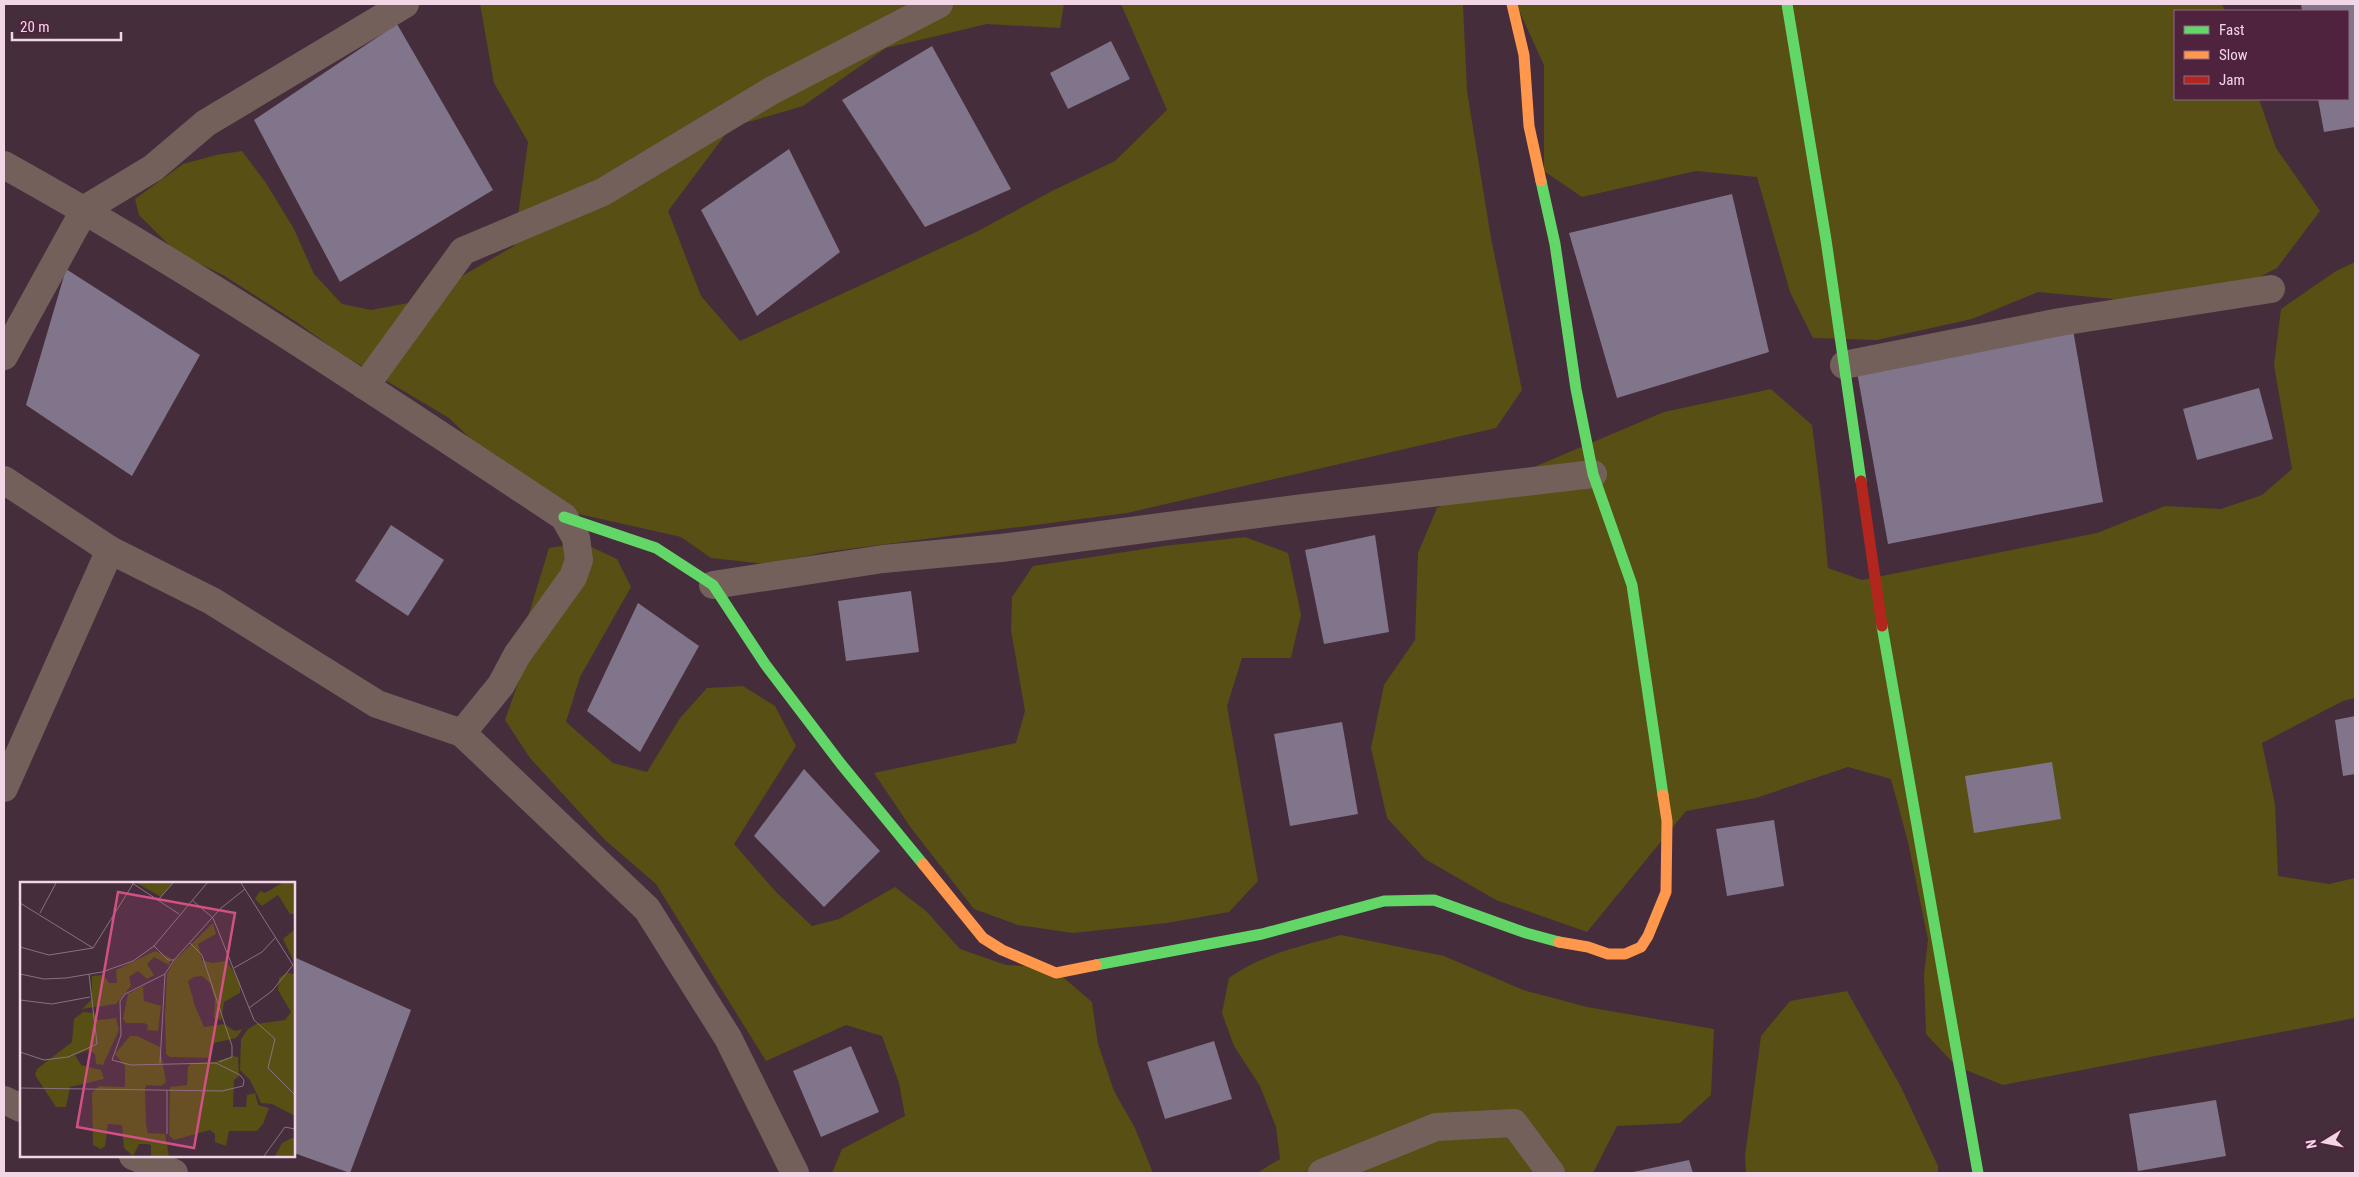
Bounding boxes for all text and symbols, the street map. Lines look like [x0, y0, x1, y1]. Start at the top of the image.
scale bar [12, 10, 121, 42]
legend [2174, 10, 2349, 100]
text: 20 m [20, 18, 50, 36]
text: Fast [2219, 21, 2244, 39]
text: Slow [2219, 46, 2248, 64]
text: Jam [2219, 71, 2245, 89]
inset map [20, 882, 295, 1157]
north arrow [2299, 1117, 2349, 1167]
text: N [2303, 1139, 2320, 1150]

